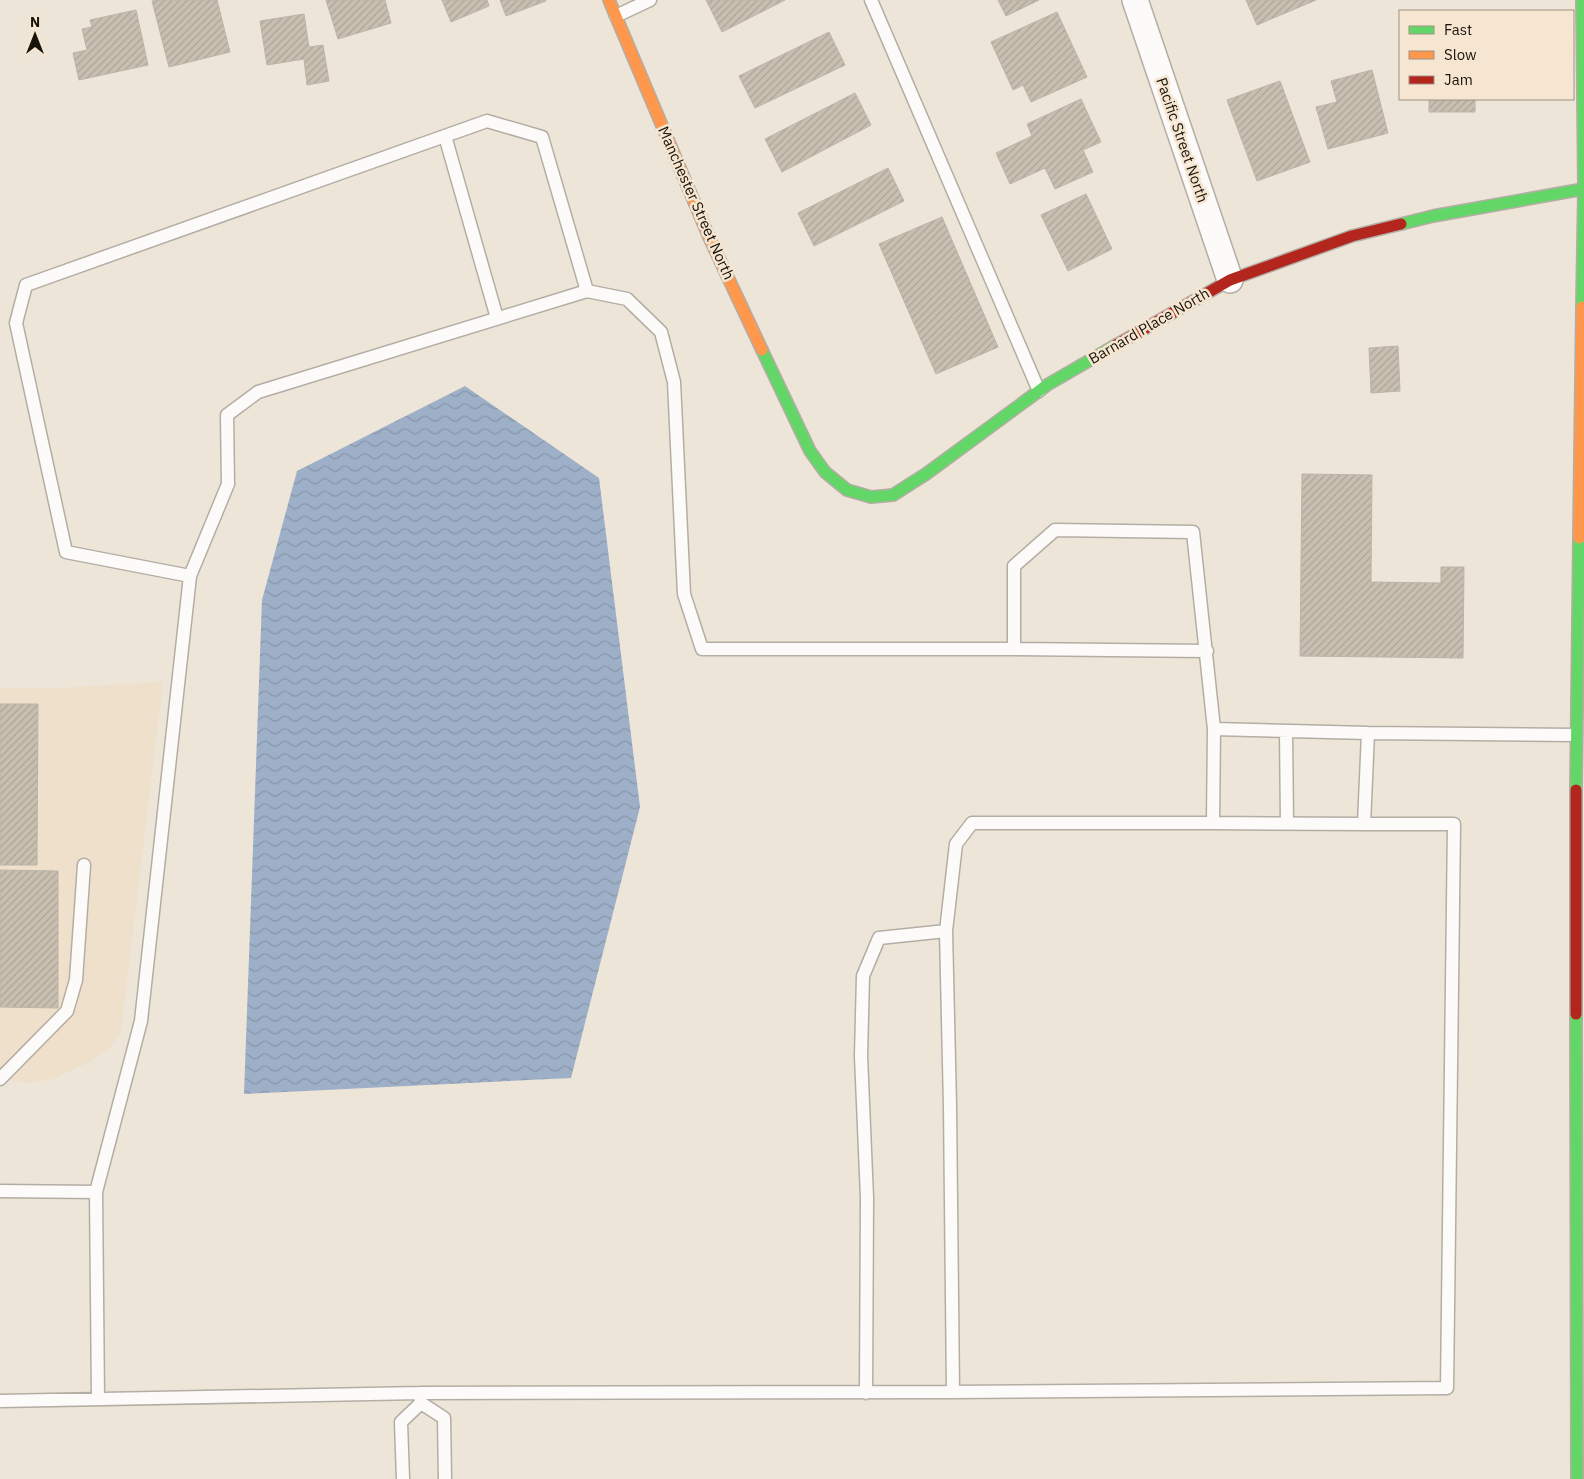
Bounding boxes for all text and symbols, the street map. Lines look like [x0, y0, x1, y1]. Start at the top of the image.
north arrow [10, 10, 60, 60]
legend [1399, 10, 1574, 100]
text: N [30, 13, 40, 31]
text: Fast [1444, 20, 1472, 39]
text: Slow [1444, 45, 1477, 64]
text: Jam [1444, 70, 1473, 89]
street label: Pacific Street North [1152, 75, 1213, 205]
street label: Manchester Street North [654, 123, 739, 282]
street label: Barnard Place North [1085, 283, 1213, 368]

